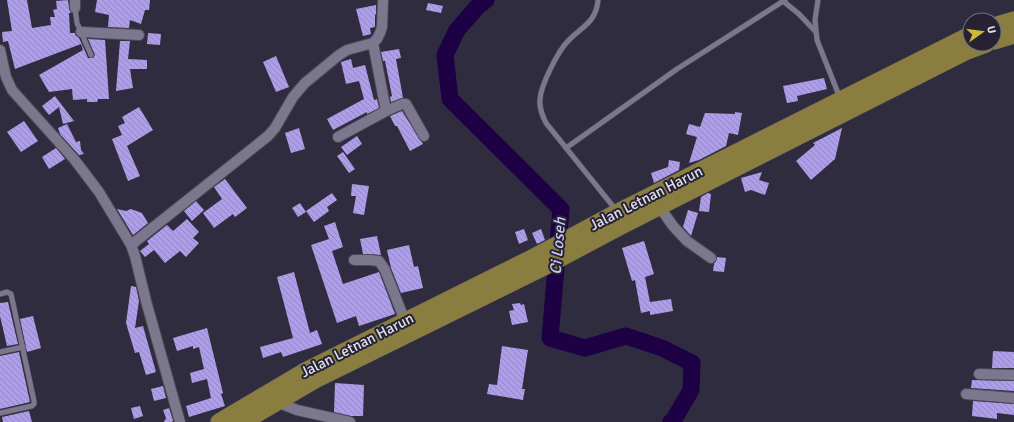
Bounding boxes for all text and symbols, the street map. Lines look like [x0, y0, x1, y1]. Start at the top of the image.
north arrow [962, 12, 1002, 52]
text: U [984, 25, 998, 35]
street label: Jalan Letnan Harun [586, 162, 706, 234]
water label: Ci Loseh [546, 215, 571, 276]
street label: Jalan Letnan Harun [297, 309, 417, 381]

